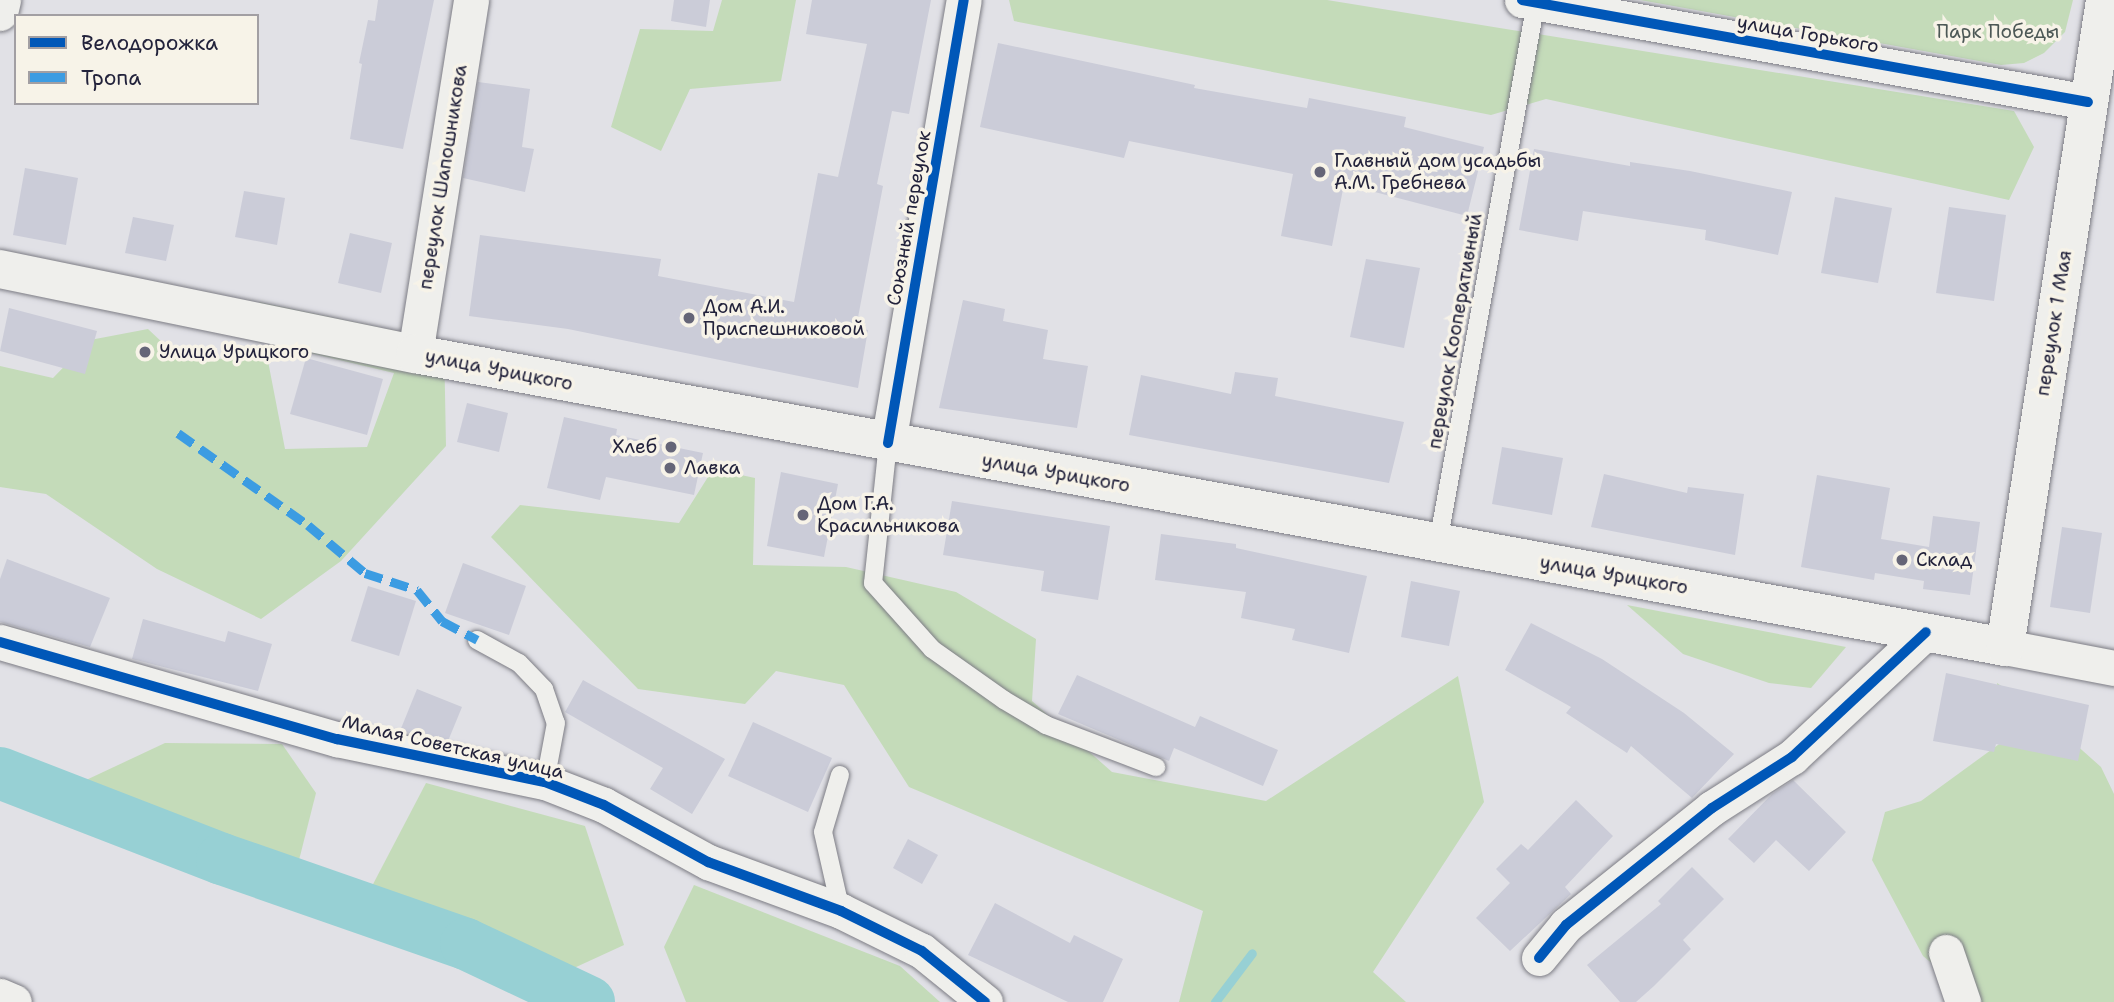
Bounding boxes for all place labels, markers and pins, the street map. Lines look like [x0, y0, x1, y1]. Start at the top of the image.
place label: Главный дом усадьбы А.М. Гребнева [1334, 150, 1541, 194]
marker: Главный дом усадьбы А.М. Гребнева [1312, 164, 1328, 180]
place label: Дом А.И. Приспешниковой [703, 296, 865, 340]
marker: Дом А.И. Приспешниковой [681, 310, 697, 326]
place label: Улица Урицкого [159, 341, 309, 363]
marker: Улица Урицкого [137, 344, 153, 360]
place label: Хлеб [612, 436, 657, 458]
marker: Хлеб [663, 439, 679, 455]
place label: Лавка [684, 457, 740, 479]
marker: Лавка [662, 460, 678, 476]
place label: Дом Г.А. Красильникова [817, 493, 959, 537]
marker: Дом Г.А. Красильникова [795, 507, 811, 523]
place label: Склад [1916, 549, 1972, 571]
marker: Склад [1894, 552, 1910, 568]

